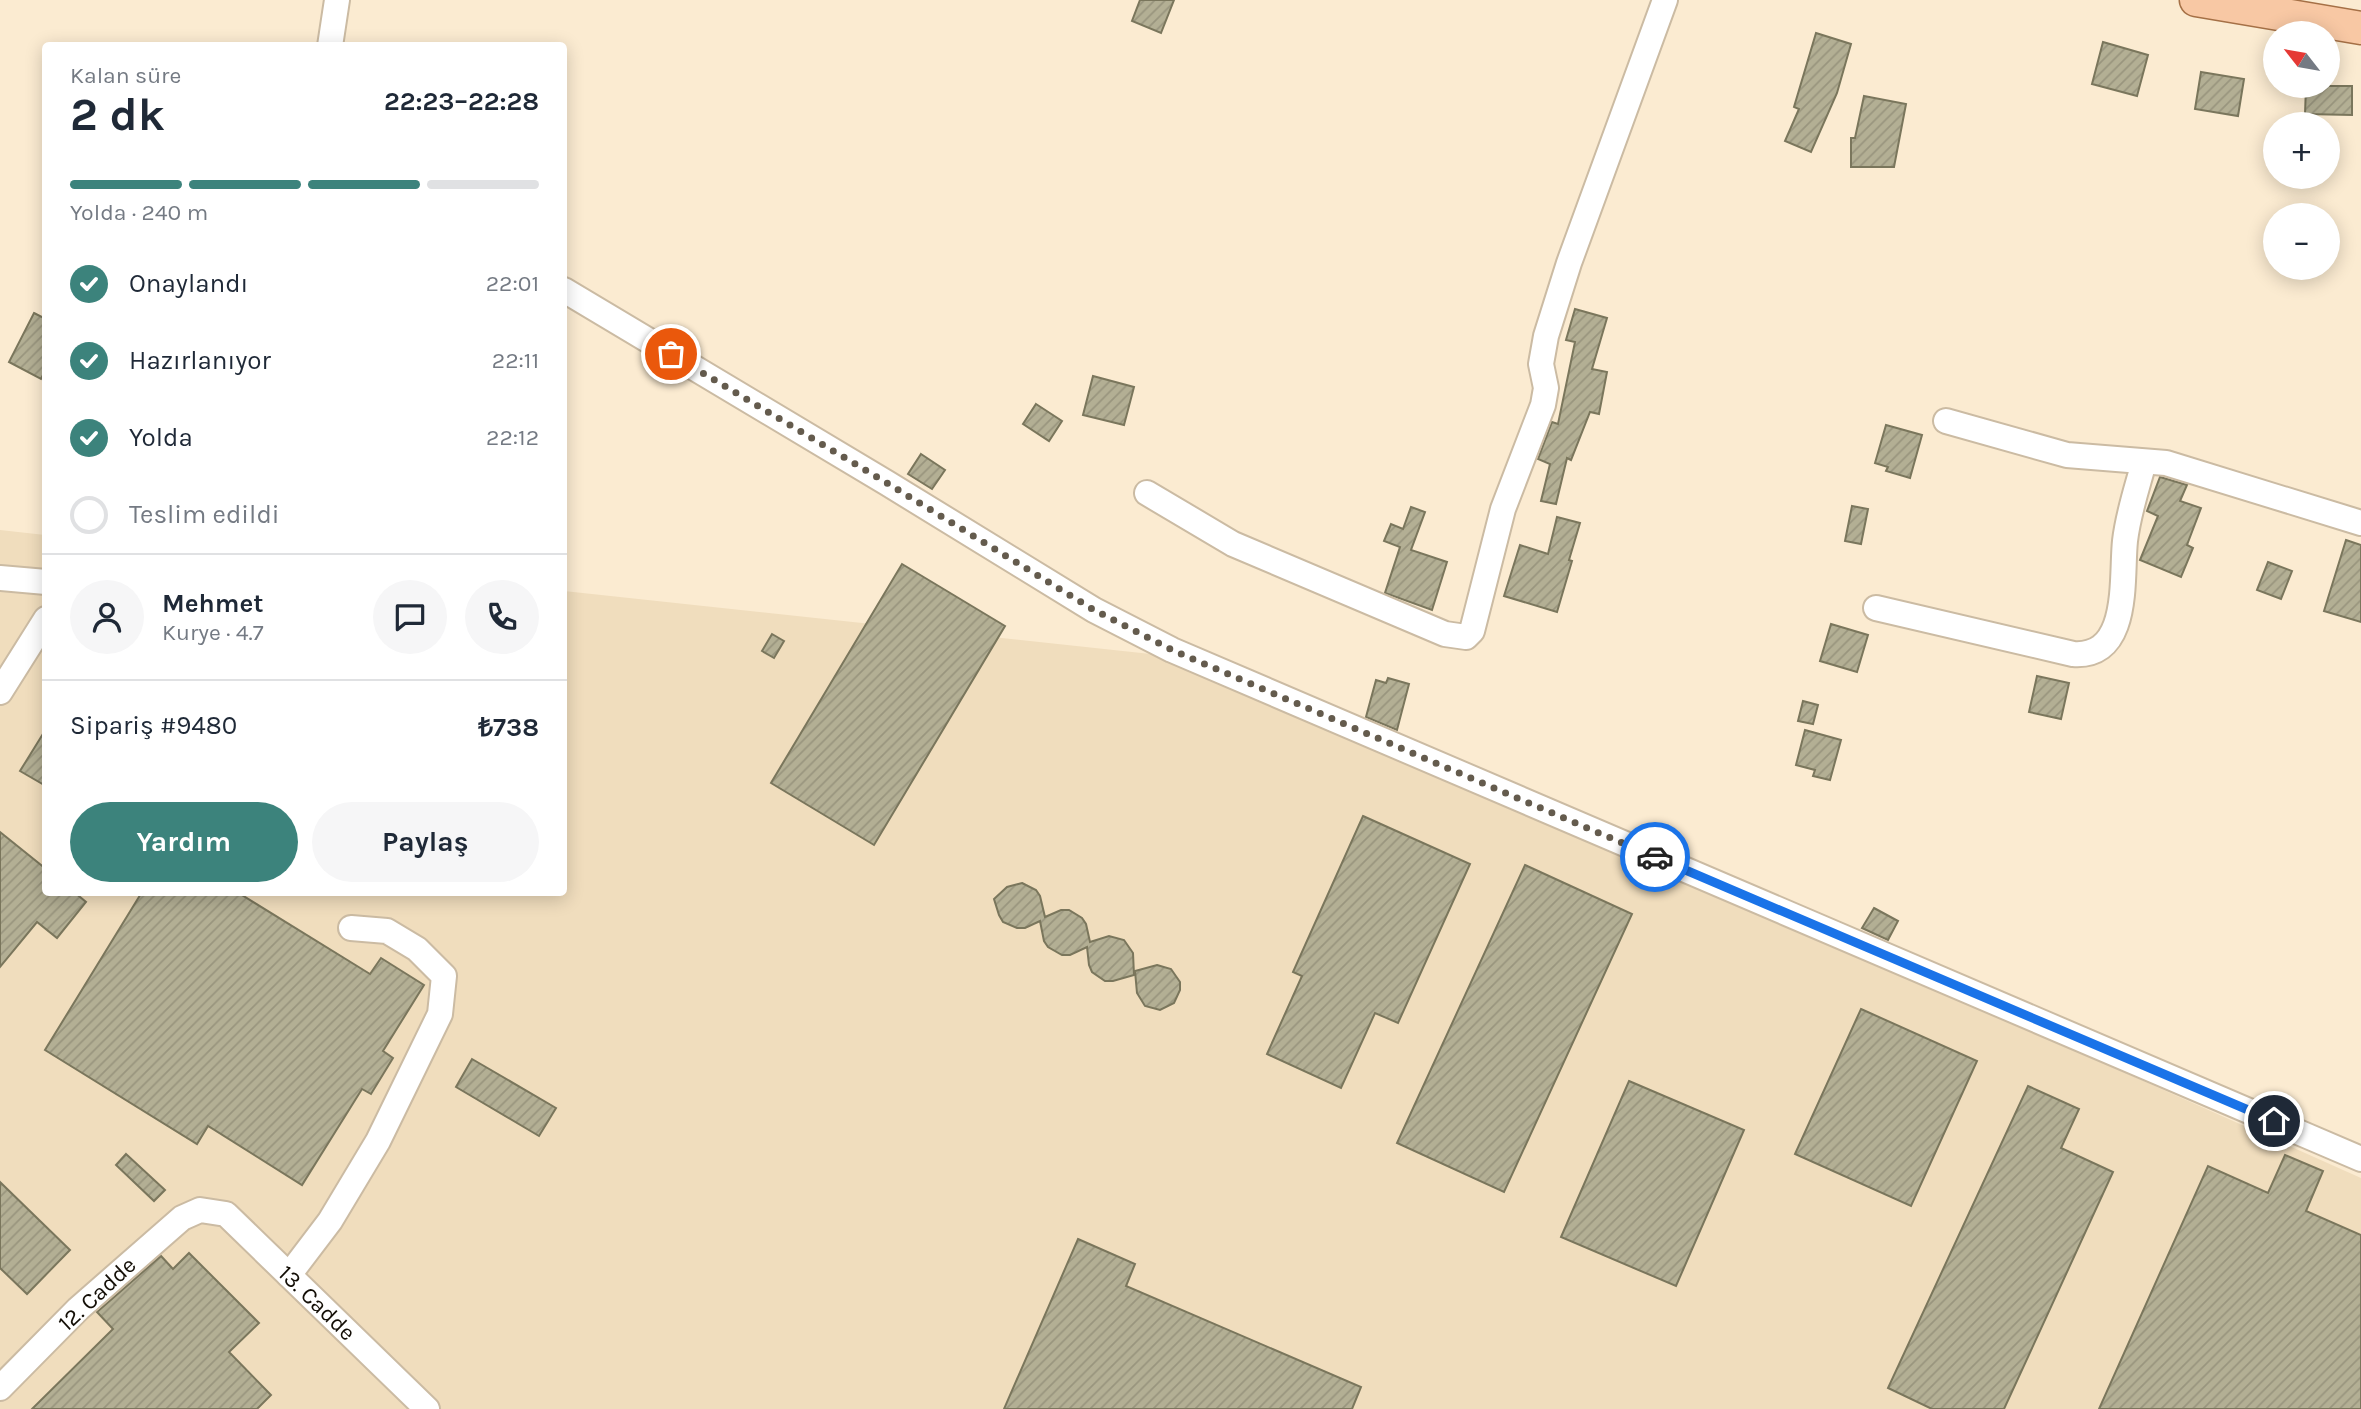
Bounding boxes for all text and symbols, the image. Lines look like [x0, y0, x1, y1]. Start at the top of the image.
north arrow [2263, 21, 2340, 98]
map controls [2263, 21, 2340, 280]
text: Kalan süre [70, 62, 181, 89]
text: 22:23–22:28 [384, 86, 539, 117]
text: 2 dk [70, 88, 165, 142]
button: + [2263, 112, 2340, 189]
text: Yolda · 240 m [70, 199, 208, 226]
button: − [2263, 203, 2340, 280]
icon: check [70, 265, 108, 303]
text: Onaylandı [129, 268, 248, 299]
text: 22:01 [486, 270, 539, 297]
pin [641, 324, 701, 384]
icon: bag [652, 335, 690, 373]
icon: check [70, 342, 108, 380]
text: Hazırlanıyor [129, 345, 271, 376]
text: 22:11 [492, 347, 539, 374]
icon: check [70, 419, 108, 457]
text: Yolda [129, 422, 193, 453]
text: 22:12 [486, 424, 539, 451]
text: Teslim edildi [129, 499, 280, 530]
button: person [70, 580, 144, 654]
button: chat [373, 580, 447, 654]
button: phone [465, 580, 539, 654]
text: Mehmet [162, 588, 263, 619]
text: Kurye · 4.7 [162, 619, 264, 646]
text: Sipariş #9480 [70, 710, 237, 741]
text: ₺738 [478, 712, 539, 743]
button: Yardım [70, 802, 298, 882]
button: Paylaş [312, 802, 539, 882]
courier [1620, 822, 1690, 892]
icon: car [1636, 838, 1674, 876]
pin [2244, 1091, 2304, 1151]
icon: home [2255, 1102, 2293, 1140]
street label: 12. Cadde [53, 1251, 141, 1337]
street label: 13. Cadde [273, 1260, 361, 1346]

